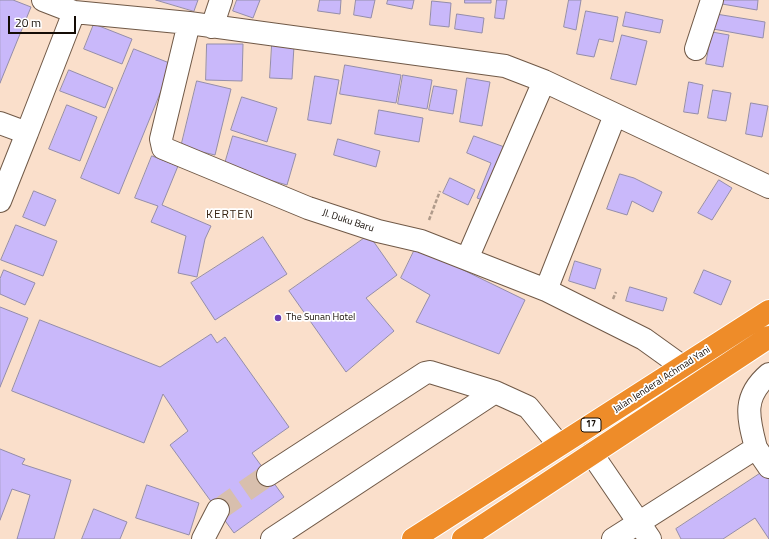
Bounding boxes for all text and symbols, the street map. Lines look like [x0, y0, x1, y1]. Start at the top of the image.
scale bar [10, 8, 78, 34]
text: 20 m [15, 13, 41, 32]
street label: Jl. Duku Baru [321, 207, 375, 235]
district label: KERTEN [206, 208, 254, 222]
place label: The Sunan Hotel [286, 312, 355, 324]
marker: The Sunan Hotel [273, 313, 283, 323]
street label: Jalan Jenderal Achmad Yani [611, 344, 713, 416]
road number: 17 [581, 418, 601, 432]

